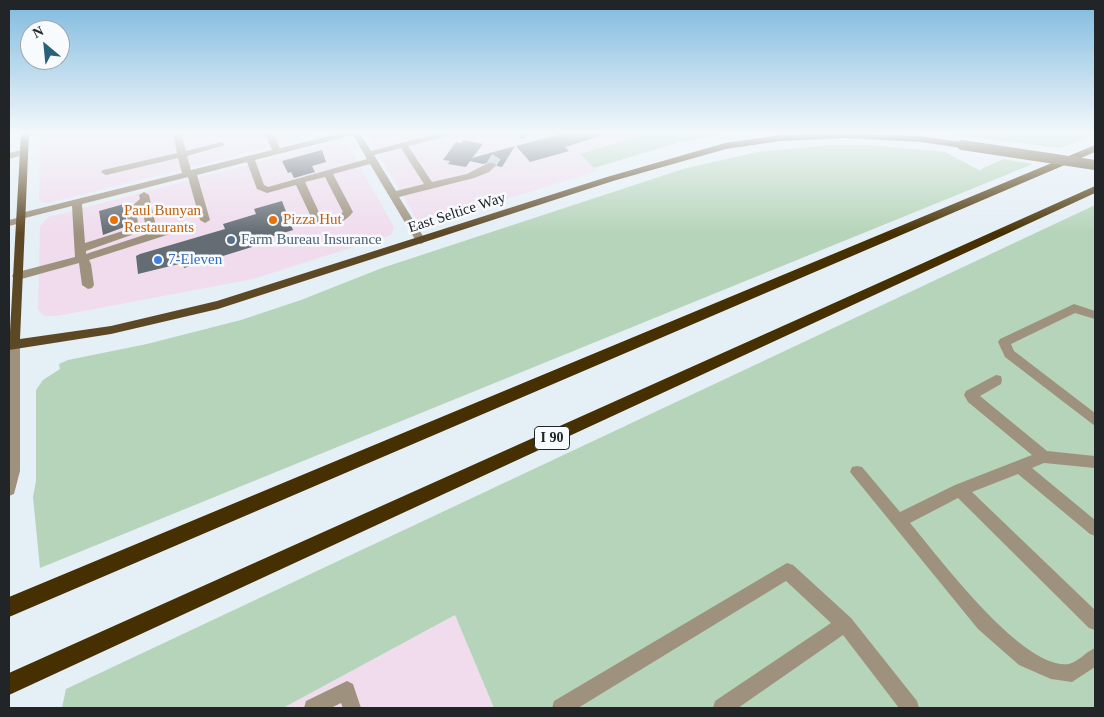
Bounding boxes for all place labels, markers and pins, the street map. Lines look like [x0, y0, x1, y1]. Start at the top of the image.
place label: Paul Bunyan Restaurants [124, 202, 201, 237]
place label: Pizza Hut [283, 211, 342, 229]
marker: Paul Bunyan Restaurants [108, 214, 120, 226]
marker: Pizza Hut [267, 214, 279, 226]
place label: Farm Bureau Insurance [241, 231, 382, 249]
marker: Farm Bureau Insurance [225, 234, 237, 246]
place label: 7-Eleven [168, 251, 222, 269]
marker: 7-Eleven [152, 254, 164, 266]

